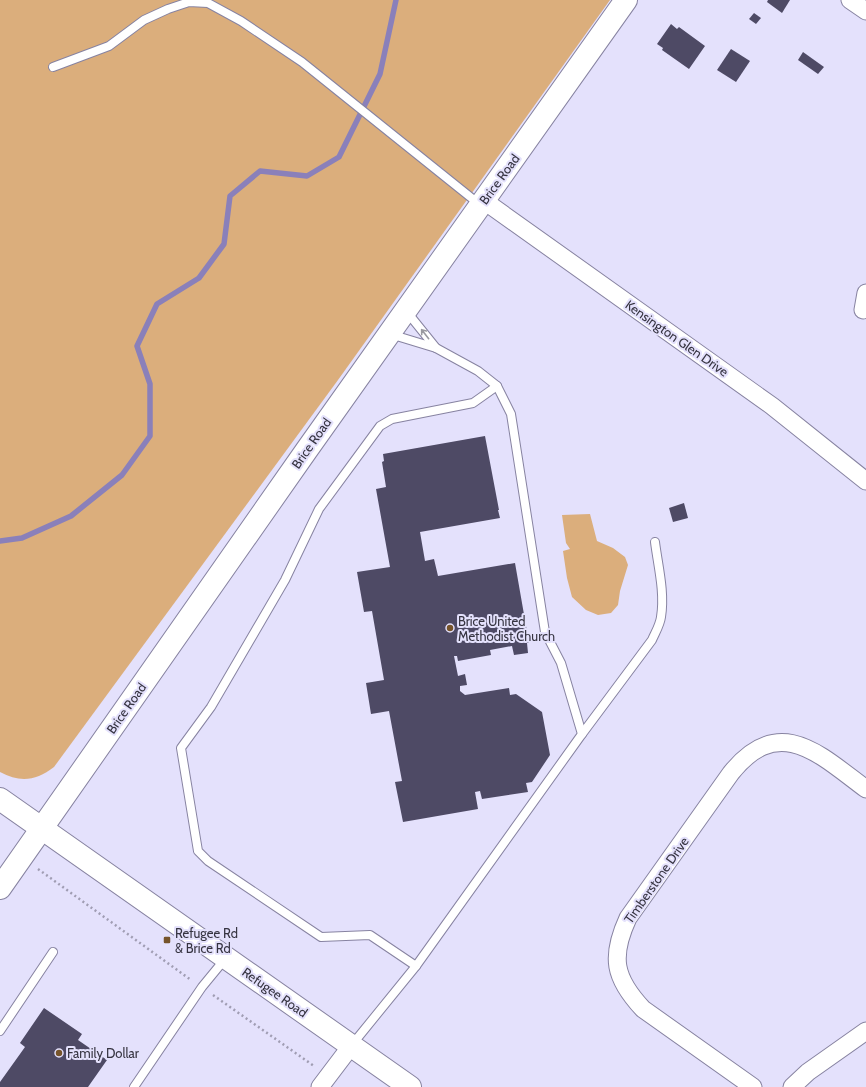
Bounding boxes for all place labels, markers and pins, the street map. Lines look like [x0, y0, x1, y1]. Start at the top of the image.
place label: Brice United Methodist Church [458, 613, 555, 644]
marker: Brice United Methodist Church [445, 623, 455, 633]
place label: Refugee Rd & Brice Rd [175, 925, 238, 956]
marker: Refugee Rd & Brice Rd [162, 935, 172, 945]
place label: Family Dollar [67, 1045, 140, 1061]
marker: Family Dollar [54, 1048, 64, 1058]

